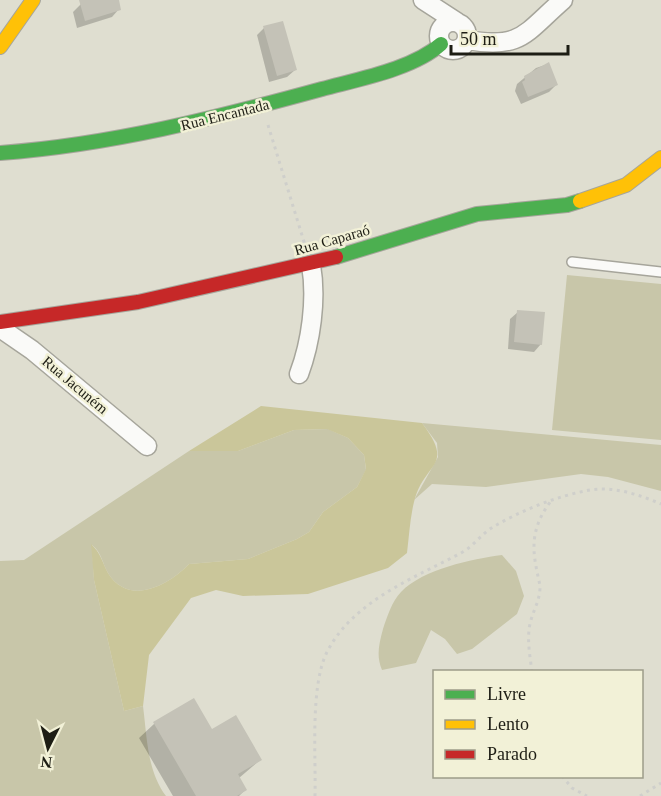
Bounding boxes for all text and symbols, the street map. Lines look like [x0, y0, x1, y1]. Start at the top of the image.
scale bar [451, 18, 568, 56]
text: 50 m [460, 29, 497, 49]
street label: Rua Encantada [179, 96, 271, 134]
street label: Rua Caparaó [292, 222, 372, 258]
street label: Rua Jacuném [39, 353, 111, 417]
legend [433, 670, 643, 778]
text: Livre [487, 684, 526, 704]
text: Lento [487, 714, 529, 734]
north arrow [18, 718, 78, 778]
text: Parado [487, 744, 537, 764]
text: N [39, 753, 53, 771]

